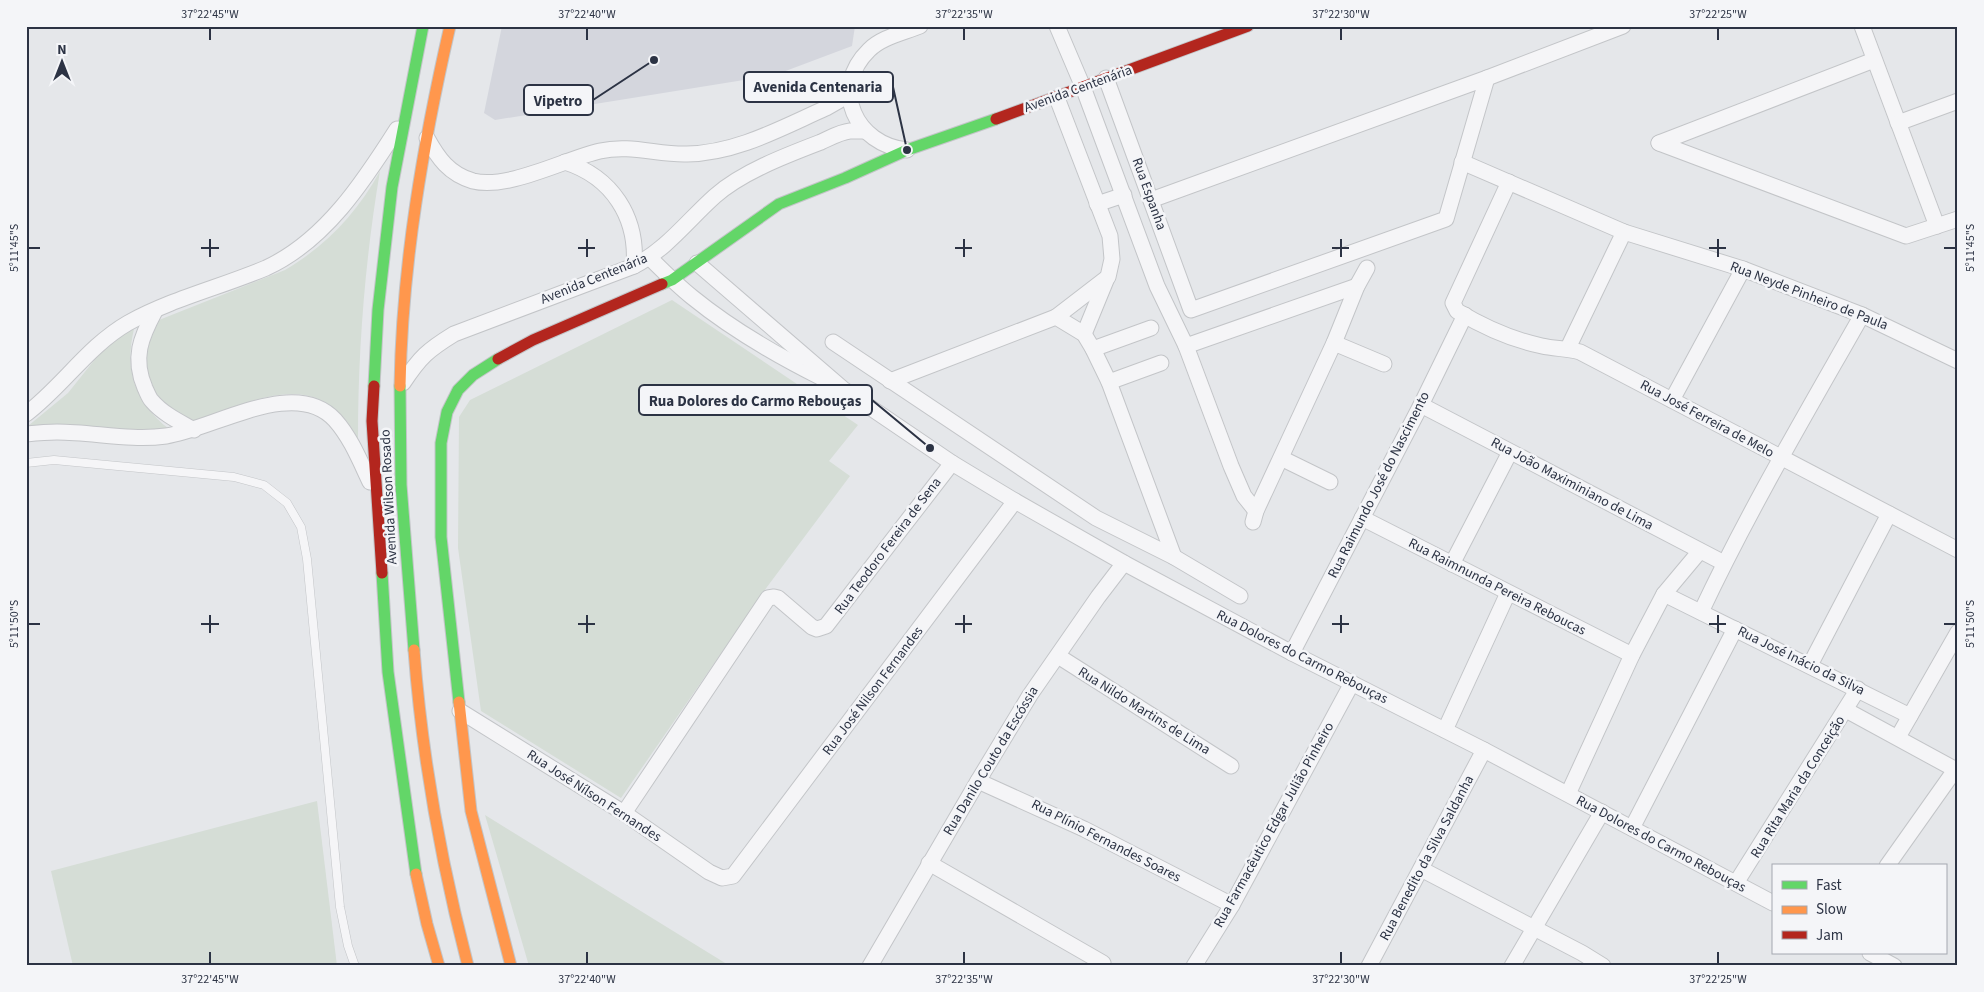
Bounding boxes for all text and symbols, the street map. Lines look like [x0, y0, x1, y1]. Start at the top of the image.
text: 37°22'45"W [181, 6, 239, 23]
text: 37°22'40"W [558, 6, 616, 23]
text: 37°22'35"W [935, 6, 993, 23]
text: 37°22'30"W [1312, 6, 1370, 23]
text: 37°22'25"W [1689, 6, 1747, 23]
north arrow [38, 38, 88, 88]
text: N [57, 40, 67, 60]
street label: Avenida Centenária [1021, 60, 1135, 118]
callout: Avenida Centenaria [744, 72, 893, 102]
text: Avenida Centenaria [753, 77, 883, 98]
callout: Vipetro [524, 85, 593, 115]
text: Vipetro [533, 91, 582, 112]
street label: Rua Espanha [1127, 155, 1171, 233]
text: 5°11'45"S [6, 224, 23, 272]
text: 5°11'45"S [1962, 224, 1979, 272]
street label: Avenida Centenária [537, 248, 651, 310]
street label: Rua Neyde Pinheiro de Paula [1727, 257, 1891, 335]
street label: Rua José Ferreira de Melo [1636, 375, 1778, 463]
callout: Rua Dolores do Carmo Rebouças [639, 385, 872, 415]
street label: Rua Raimundo José do Nascimento [1323, 388, 1435, 582]
text: Rua Dolores do Carmo Rebouças [649, 391, 862, 412]
street label: Avenida Wilson Rosado [375, 429, 403, 565]
street label: Rua João Maximiniano de Lima [1487, 433, 1657, 535]
street label: Rua Teodoro Fereira de Sena [830, 473, 946, 619]
street label: Rua Raimnunda Pereira Reboucas [1405, 533, 1589, 641]
text: 5°11'50"S [6, 600, 23, 648]
text: 5°11'50"S [1962, 600, 1979, 648]
street label: Rua Dolores do Carmo Rebouças [1213, 605, 1391, 709]
street label: Rua José Inácio da Silva [1734, 621, 1868, 701]
street label: Rua José Nilson Fernandes [818, 622, 928, 760]
street label: Rua Nildo Martins de Lima [1074, 662, 1214, 760]
street label: Rua Danilo Couto da Escóssia [938, 683, 1044, 839]
street label: Rua Rita Maria da Conceição [1746, 712, 1850, 862]
street label: Rua Farmacêutico Edgar Julião Pinheiro [1209, 719, 1339, 931]
street label: Rua José Nílson Fernandes [523, 745, 665, 847]
street label: Rua Benedito da Silva Saldanha [1375, 772, 1479, 944]
street label: Rua Dolores do Carmo Rebouças [1572, 791, 1750, 898]
street label: Rua Plínio Fernandes Soares [1028, 794, 1184, 888]
legend [1772, 864, 1946, 954]
text: Fast [1816, 875, 1842, 896]
text: Slow [1816, 899, 1847, 920]
text: Jam [1816, 925, 1843, 946]
text: 37°22'45"W [181, 971, 239, 988]
text: 37°22'40"W [558, 971, 616, 988]
text: 37°22'35"W [935, 971, 993, 988]
text: 37°22'30"W [1312, 971, 1370, 988]
text: 37°22'25"W [1689, 971, 1747, 988]

